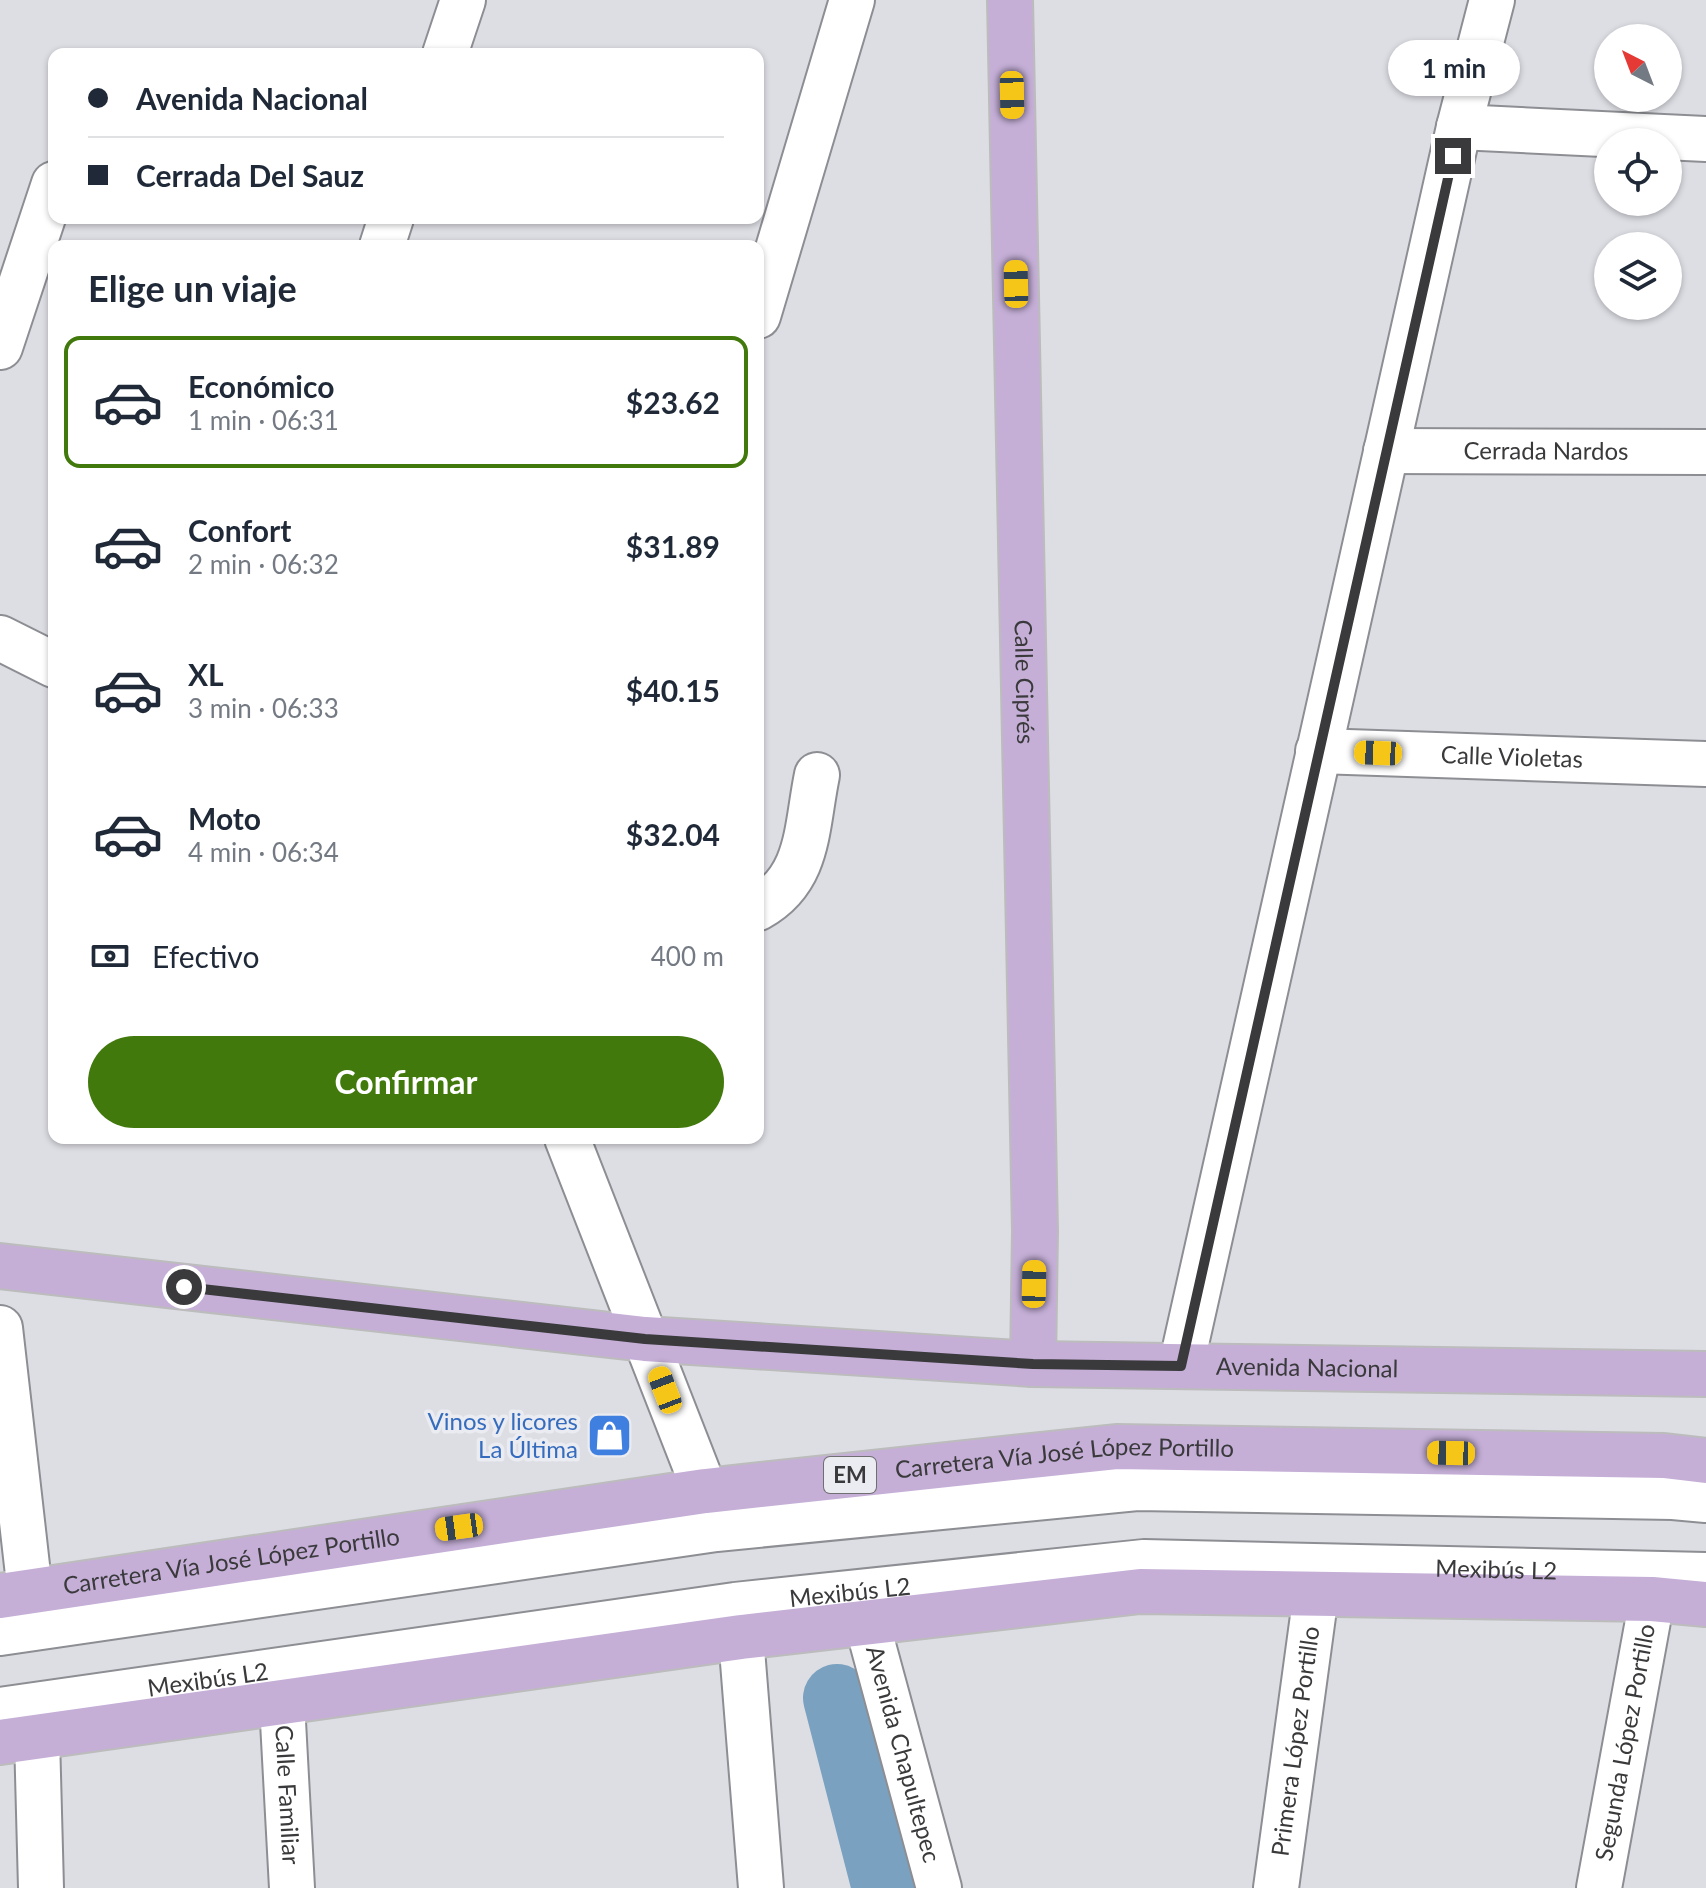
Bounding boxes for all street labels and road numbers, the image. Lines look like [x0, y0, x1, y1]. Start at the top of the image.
street label: Cerrada Nardos [1463, 435, 1629, 465]
street label: Calle Ciprés [1010, 619, 1041, 745]
street label: Calle Violetas [1440, 739, 1583, 773]
street label: Avenida Nacional [1216, 1351, 1399, 1382]
street label: Carretera Vía José López Portillo [893, 1431, 1234, 1484]
road number: EM [824, 1457, 876, 1493]
street label: Carretera Vía José López Portillo [61, 1521, 402, 1599]
street label: Mexibús L2 [1435, 1553, 1557, 1585]
street label: Mexibús L2 [788, 1571, 912, 1612]
street label: Segunda López Portillo [1588, 1621, 1660, 1863]
street label: Primera López Portillo [1264, 1624, 1324, 1858]
street label: Avenida Chapultepec [861, 1642, 947, 1865]
street label: Mexibús L2 [145, 1656, 270, 1702]
street label: Calle Familiar [270, 1724, 307, 1866]

